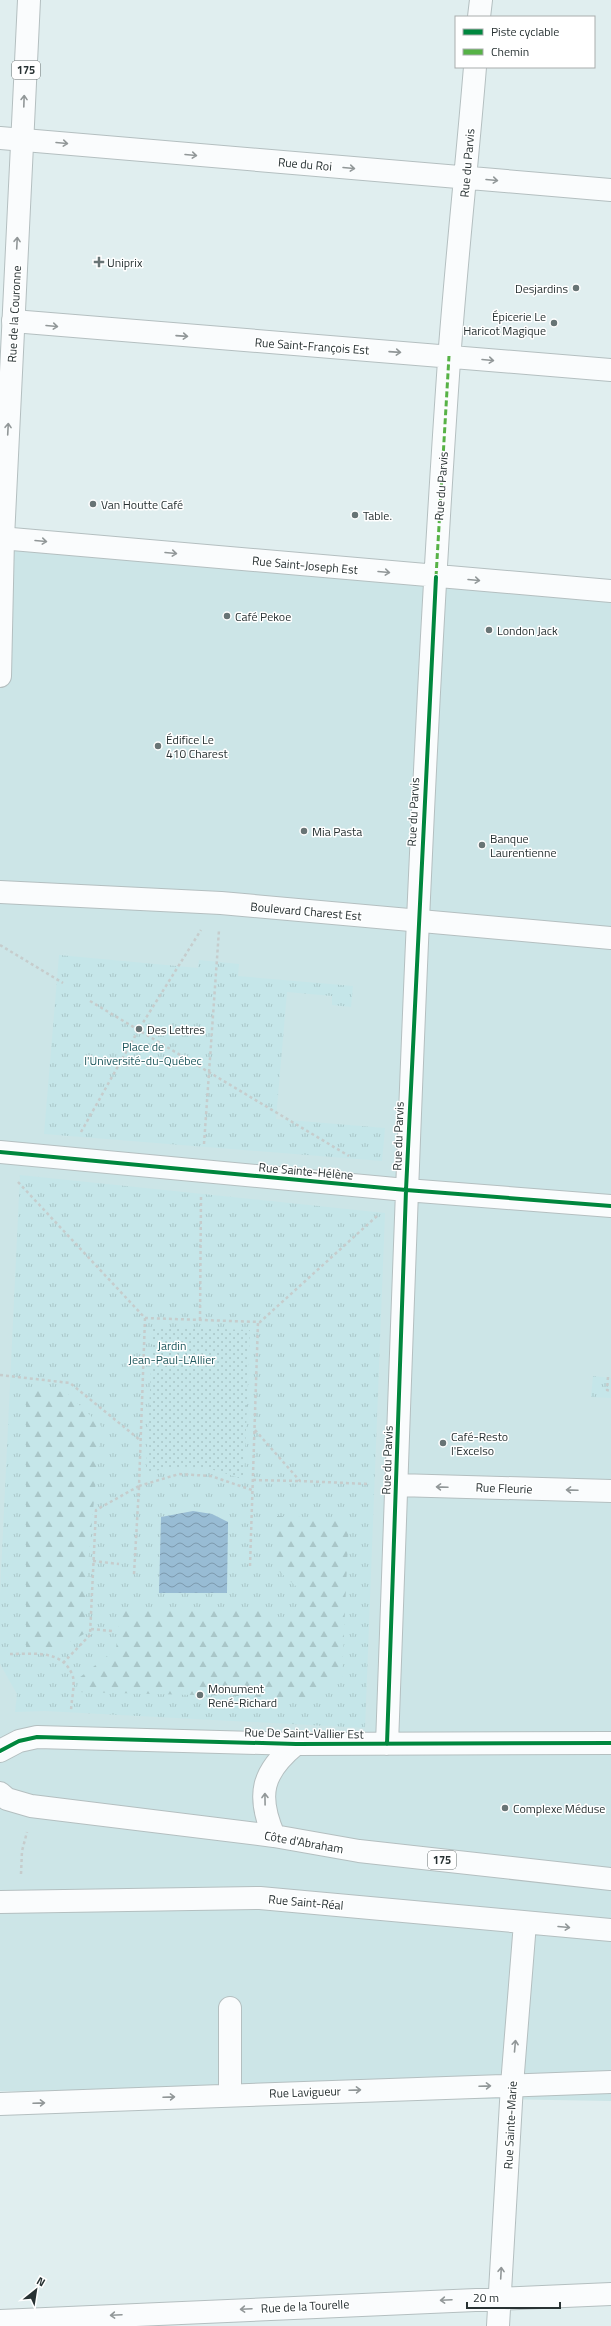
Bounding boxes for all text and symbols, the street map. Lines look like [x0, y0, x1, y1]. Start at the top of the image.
legend [455, 16, 595, 68]
text: Piste cyclable [491, 22, 559, 41]
text: Chemin [491, 42, 529, 61]
road number: 175 [12, 61, 40, 79]
one-way arrow [21, 95, 28, 108]
street label: Rue du Parvis [455, 127, 480, 198]
one-way arrow [55, 140, 68, 147]
one-way arrow [184, 151, 197, 158]
street label: Rue du Roi [277, 152, 333, 176]
one-way arrow [342, 164, 355, 172]
one-way arrow [485, 177, 498, 184]
one-way arrow [14, 237, 21, 250]
place label: Uniprix [107, 253, 143, 272]
marker: Uniprix [94, 257, 104, 267]
street label: Rue de la Couronne [2, 265, 26, 363]
place label: Desjardins [515, 279, 568, 298]
marker: Desjardins [571, 283, 581, 293]
place label: Épicerie Le Haricot Magique [463, 307, 546, 340]
marker: Épicerie Le Haricot Magique [549, 318, 559, 328]
one-way arrow [45, 322, 58, 329]
one-way arrow [175, 332, 188, 339]
street label: Rue Saint-François Est [254, 333, 371, 360]
one-way arrow [388, 349, 401, 356]
one-way arrow [481, 356, 494, 363]
one-way arrow [4, 423, 12, 436]
street label: Rue du Parvis [429, 451, 453, 521]
place label: Van Houtte Café [101, 495, 183, 514]
marker: Van Houtte Café [88, 499, 98, 509]
place label: Table. [363, 506, 392, 525]
marker: Table. [350, 510, 360, 520]
one-way arrow [34, 538, 47, 545]
one-way arrow [164, 549, 177, 557]
street label: Rue Saint-Joseph Est [251, 551, 359, 579]
one-way arrow [377, 569, 390, 576]
one-way arrow [467, 577, 480, 584]
place label: Café Pekoe [235, 607, 291, 626]
marker: Café Pekoe [222, 611, 232, 621]
place label: London Jack [497, 621, 558, 640]
marker: London Jack [484, 625, 494, 635]
place label: Édifice Le 410 Charest [166, 730, 228, 763]
marker: Édifice Le 410 Charest [153, 741, 163, 751]
street label: Rue du Parvis [402, 777, 424, 847]
place label: Mia Pasta [312, 822, 362, 841]
marker: Mia Pasta [299, 826, 309, 836]
place label: Banque Laurentienne [490, 829, 556, 862]
marker: Banque Laurentienne [477, 840, 487, 850]
street label: Boulevard Charest Est [250, 897, 363, 925]
place label: Des Lettres [147, 1020, 205, 1039]
marker: Des Lettres [134, 1024, 144, 1034]
park label: Place de l'Université-du-Québec [84, 1037, 202, 1070]
street label: Rue du Parvis [387, 1101, 409, 1171]
street label: Rue Sainte-Hélène [258, 1157, 354, 1185]
park label: Jardin Jean-Paul-L'Allier [129, 1336, 215, 1369]
street label: Rue du Parvis [376, 1425, 398, 1495]
place label: Café-Resto l'Excelso [451, 1427, 508, 1460]
marker: Café-Resto l'Excelso [438, 1438, 448, 1448]
street label: Rue Fleurie [475, 1478, 533, 1498]
one-way arrow [436, 1483, 449, 1490]
one-way arrow [566, 1486, 579, 1494]
place label: Monument René-Richard [208, 1679, 277, 1712]
marker: Monument René-Richard [195, 1690, 205, 1700]
street label: Rue De Saint-Vallier Est [244, 1722, 365, 1744]
one-way arrow [261, 1793, 269, 1806]
place label: Complexe Méduse [513, 1799, 605, 1818]
marker: Complexe Méduse [500, 1803, 510, 1813]
street label: Côte d'Abraham [263, 1826, 345, 1858]
road number: 175 [428, 1851, 456, 1869]
street label: Rue Saint-Réal [268, 1889, 344, 1915]
one-way arrow [557, 1923, 570, 1930]
one-way arrow [512, 2039, 519, 2052]
street label: Rue Sainte-Marie [498, 2080, 522, 2170]
street label: Rue Lavigueur [269, 2081, 341, 2103]
one-way arrow [478, 2082, 491, 2089]
one-way arrow [348, 2086, 361, 2094]
one-way arrow [162, 2093, 175, 2101]
one-way arrow [32, 2099, 45, 2106]
one-way arrow [497, 2267, 505, 2280]
north arrow [16, 2270, 56, 2310]
text: N [34, 2273, 48, 2290]
scale bar [467, 2284, 560, 2310]
text: 20 m [473, 2288, 499, 2307]
street label: Rue de la Tourelle [260, 2294, 350, 2318]
one-way arrow [440, 2296, 453, 2304]
one-way arrow [240, 2305, 253, 2313]
one-way arrow [110, 2311, 123, 2319]

